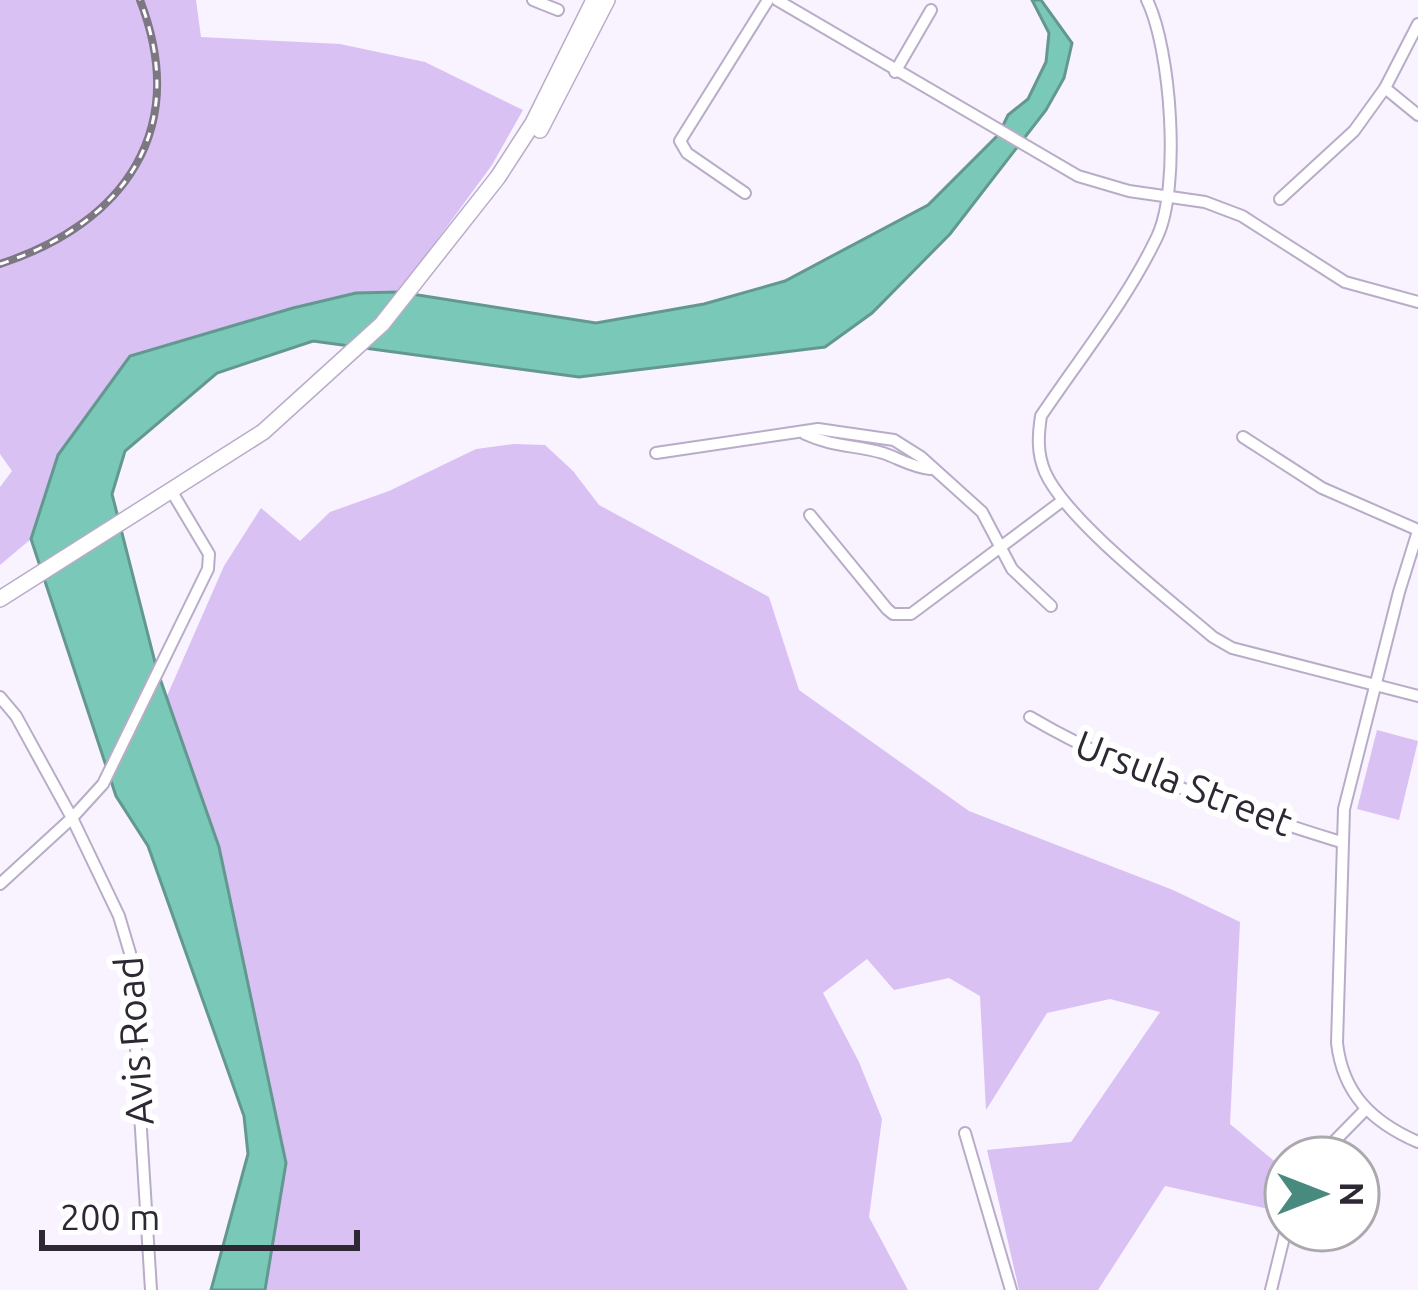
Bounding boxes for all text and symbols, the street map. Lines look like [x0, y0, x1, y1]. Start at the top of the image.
street label: Ursula Street [1070, 721, 1299, 844]
street label: Avis Road [106, 955, 161, 1127]
north arrow [1262, 1134, 1382, 1254]
scale bar [42, 1176, 357, 1250]
text: N [1334, 1182, 1371, 1206]
text: 200 m [60, 1196, 160, 1237]

